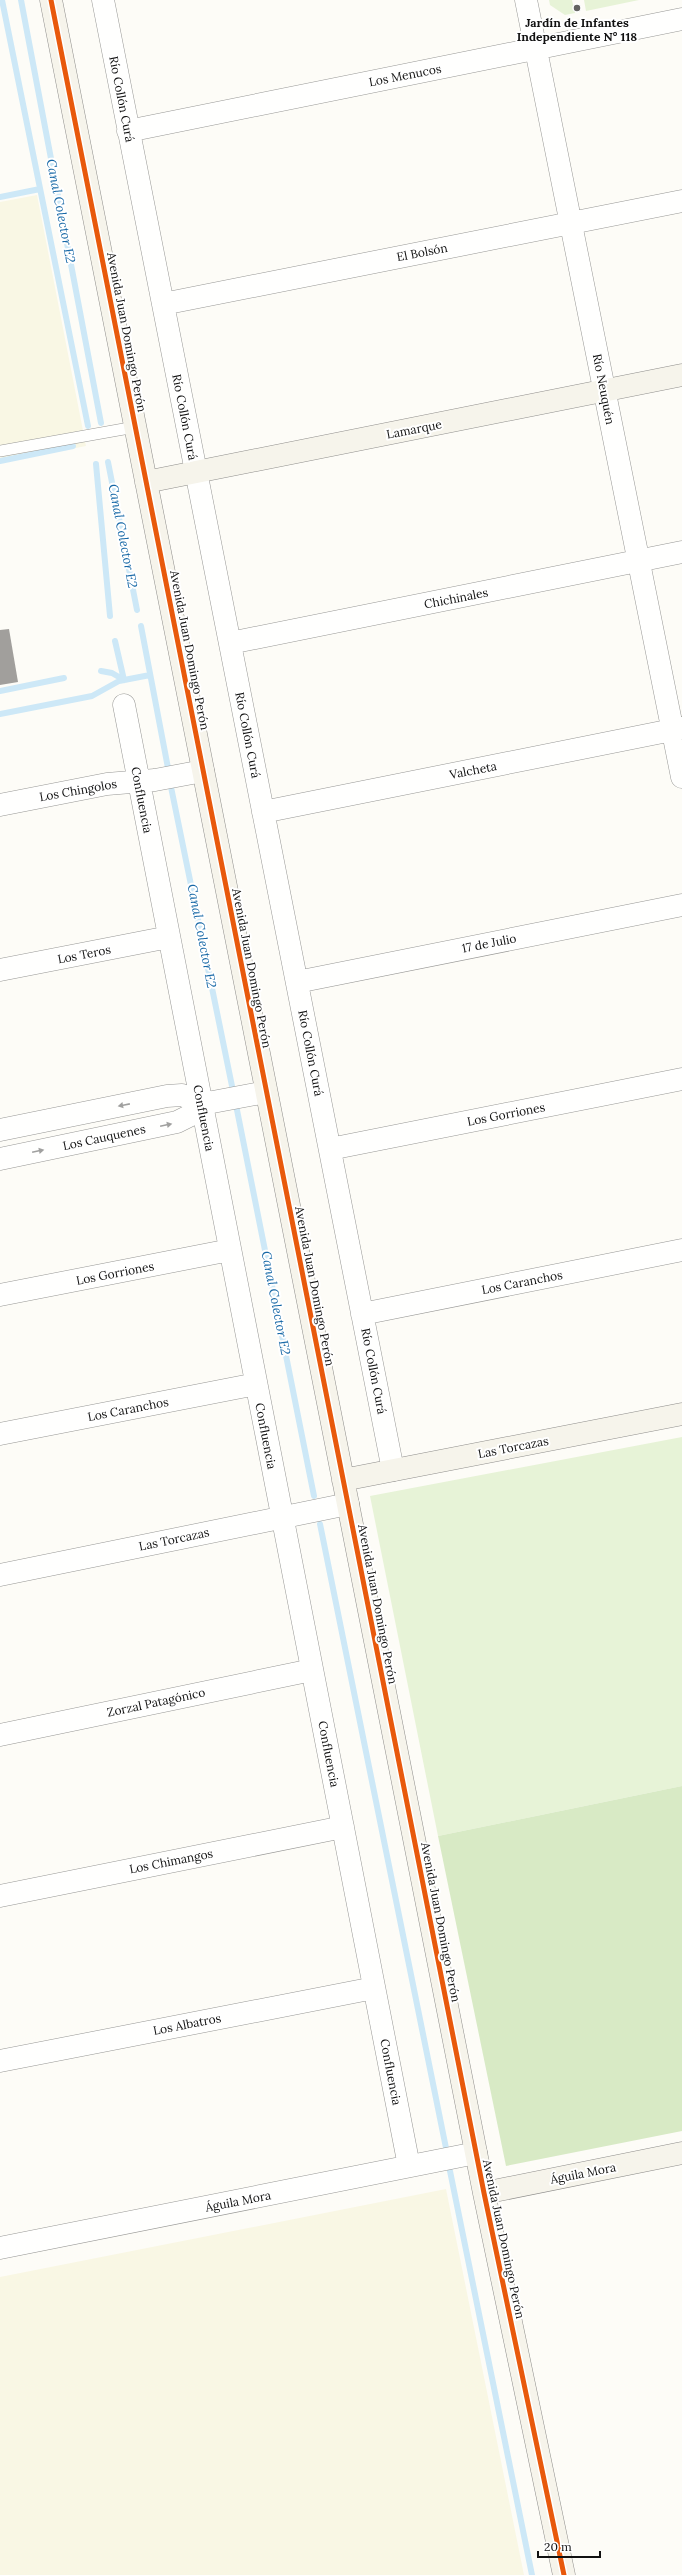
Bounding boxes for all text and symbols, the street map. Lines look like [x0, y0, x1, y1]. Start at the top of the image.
marker: Jardín de Infantes Independiente N° 118 [572, 3, 582, 13]
place label: Jardín de Infantes Independiente N° 118 [517, 15, 637, 44]
street label: Río Collón Curá [106, 55, 138, 143]
street label: Los Menucos [368, 61, 443, 89]
water label: Canal Colector E2 [43, 157, 79, 265]
street label: El Bolsón [395, 240, 449, 264]
street label: Avenida Juan Domingo Perón [104, 250, 150, 413]
street label: Río Neuquén [590, 352, 618, 426]
street label: Río Collón Curá [169, 373, 201, 461]
street label: Lamarque [385, 416, 443, 442]
water label: Canal Colector E2 [105, 482, 141, 590]
street label: Avenida Juan Domingo Perón [167, 568, 213, 731]
street label: Chichinales [423, 584, 490, 612]
street label: Río Collón Curá [232, 691, 264, 779]
street label: Valcheta [447, 758, 498, 782]
street label: Confluencia [128, 766, 156, 834]
street label: Los Chingolos [38, 776, 118, 804]
water label: Canal Colector E2 [184, 882, 220, 990]
street label: Avenida Juan Domingo Perón [229, 886, 275, 1049]
street label: 17 de Julio [460, 930, 518, 956]
street label: Los Teros [56, 941, 112, 967]
street label: Río Collón Curá [295, 1009, 327, 1097]
street label: Confluencia [190, 1084, 218, 1152]
street label: Los Gorriones [466, 1099, 547, 1129]
one-way arrow [118, 1102, 130, 1108]
street label: Los Cauquenes [61, 1121, 147, 1153]
one-way arrow [159, 1121, 172, 1127]
one-way arrow [32, 1147, 44, 1153]
street label: Avenida Juan Domingo Perón [292, 1204, 338, 1367]
water label: Canal Colector E2 [258, 1249, 294, 1357]
street label: Los Gorriones [75, 1258, 156, 1288]
street label: Los Caranchos [480, 1267, 564, 1297]
street label: Río Collón Curá [358, 1327, 390, 1415]
street label: Los Caranchos [86, 1394, 170, 1424]
street label: Confluencia [252, 1402, 280, 1470]
street label: Las Torcazas [476, 1433, 550, 1461]
street label: Avenida Juan Domingo Perón [355, 1522, 401, 1685]
street label: Las Torcazas [137, 1524, 211, 1554]
street label: Zorzal Patagónico [106, 1684, 206, 1720]
street label: Confluencia [315, 1720, 343, 1788]
street label: Avenida Juan Domingo Perón [418, 1840, 464, 2003]
street label: Los Chimangos [128, 1845, 215, 1876]
street label: Los Albatros [152, 2010, 223, 2038]
street label: Confluencia [377, 2038, 405, 2106]
street label: Avenida Juan Domingo Perón [480, 2157, 528, 2320]
street label: Águila Mora [548, 2159, 617, 2187]
street label: Águila Mora [203, 2187, 272, 2215]
scale bar [538, 2533, 600, 2559]
text: 20 m [544, 2539, 572, 2554]

